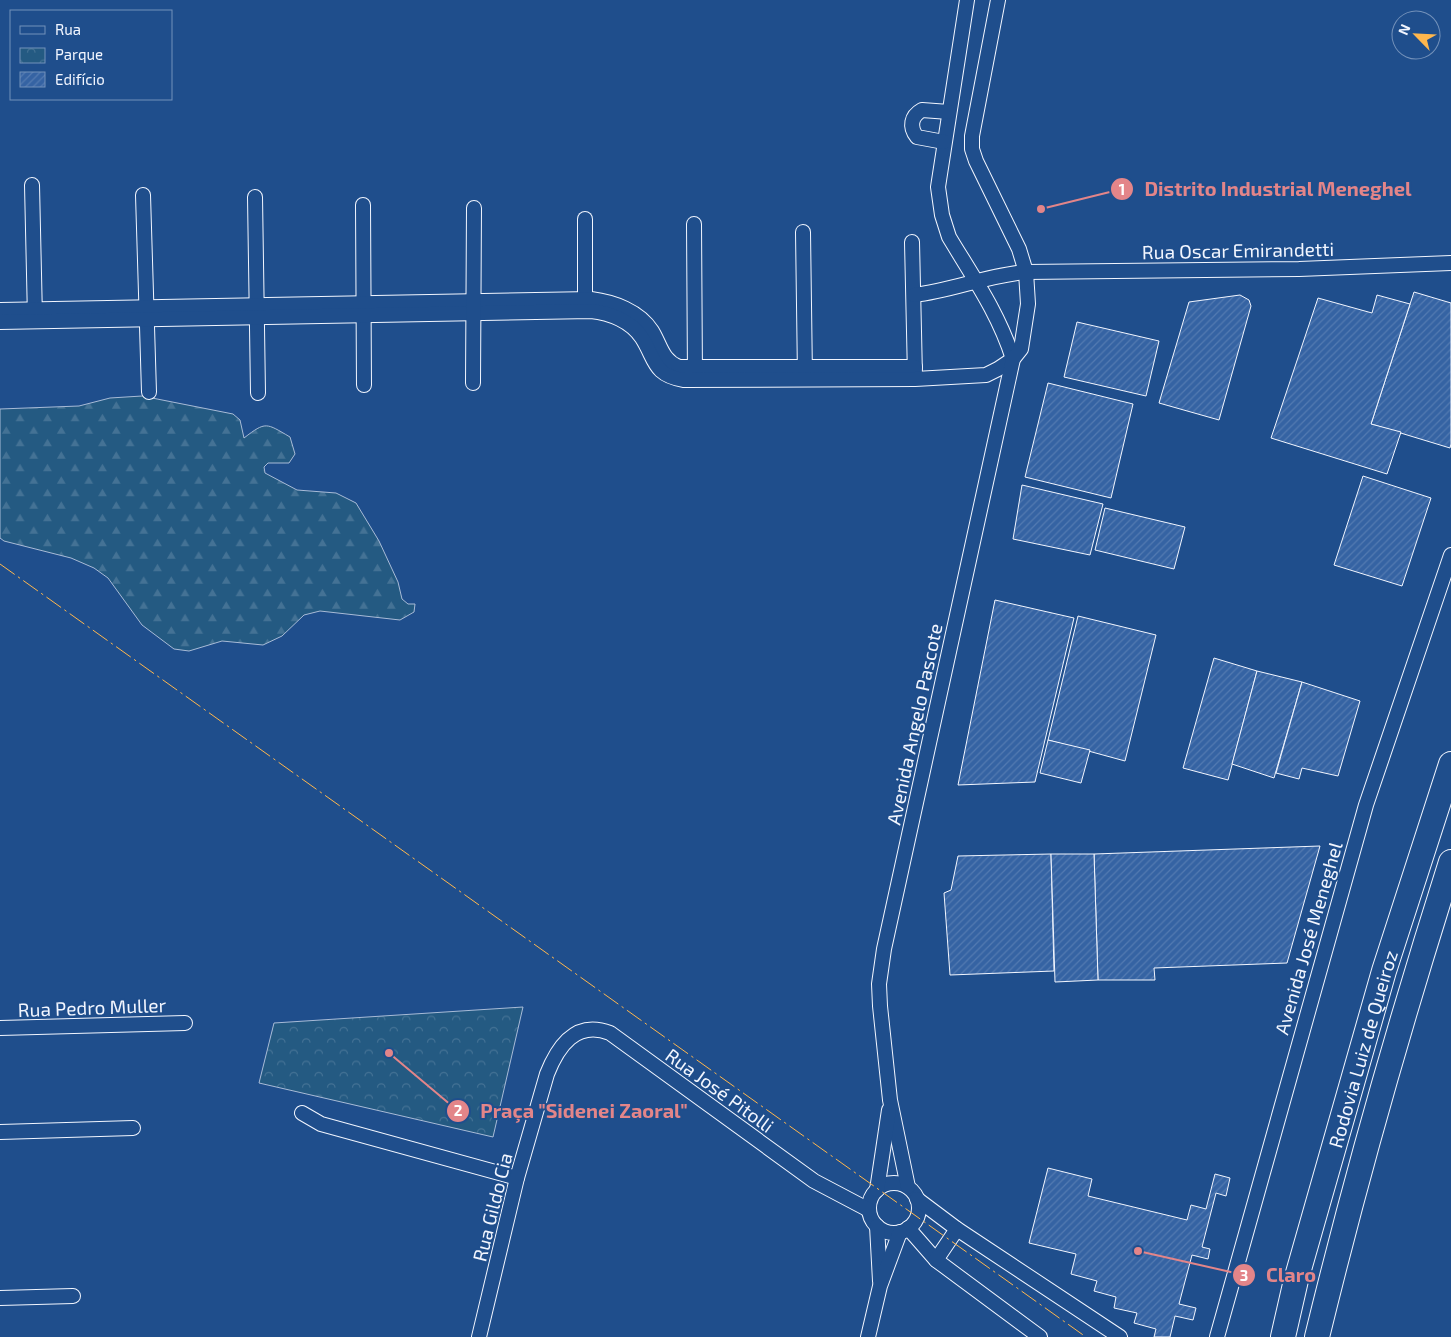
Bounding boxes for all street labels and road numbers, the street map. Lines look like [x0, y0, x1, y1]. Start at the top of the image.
street label: Rua Oscar Emirandetti [1142, 237, 1334, 263]
street label: Avenida Angelo Pascote [881, 621, 947, 827]
street label: Avenida José Meneghel [1269, 839, 1347, 1037]
street label: Rodovia Luiz de Queiroz [1323, 947, 1402, 1150]
street label: Rua Pedro Muller [17, 993, 167, 1021]
street label: Rua José Pitolli [661, 1043, 779, 1137]
street label: Rua Gildo Cia [467, 1150, 517, 1264]

